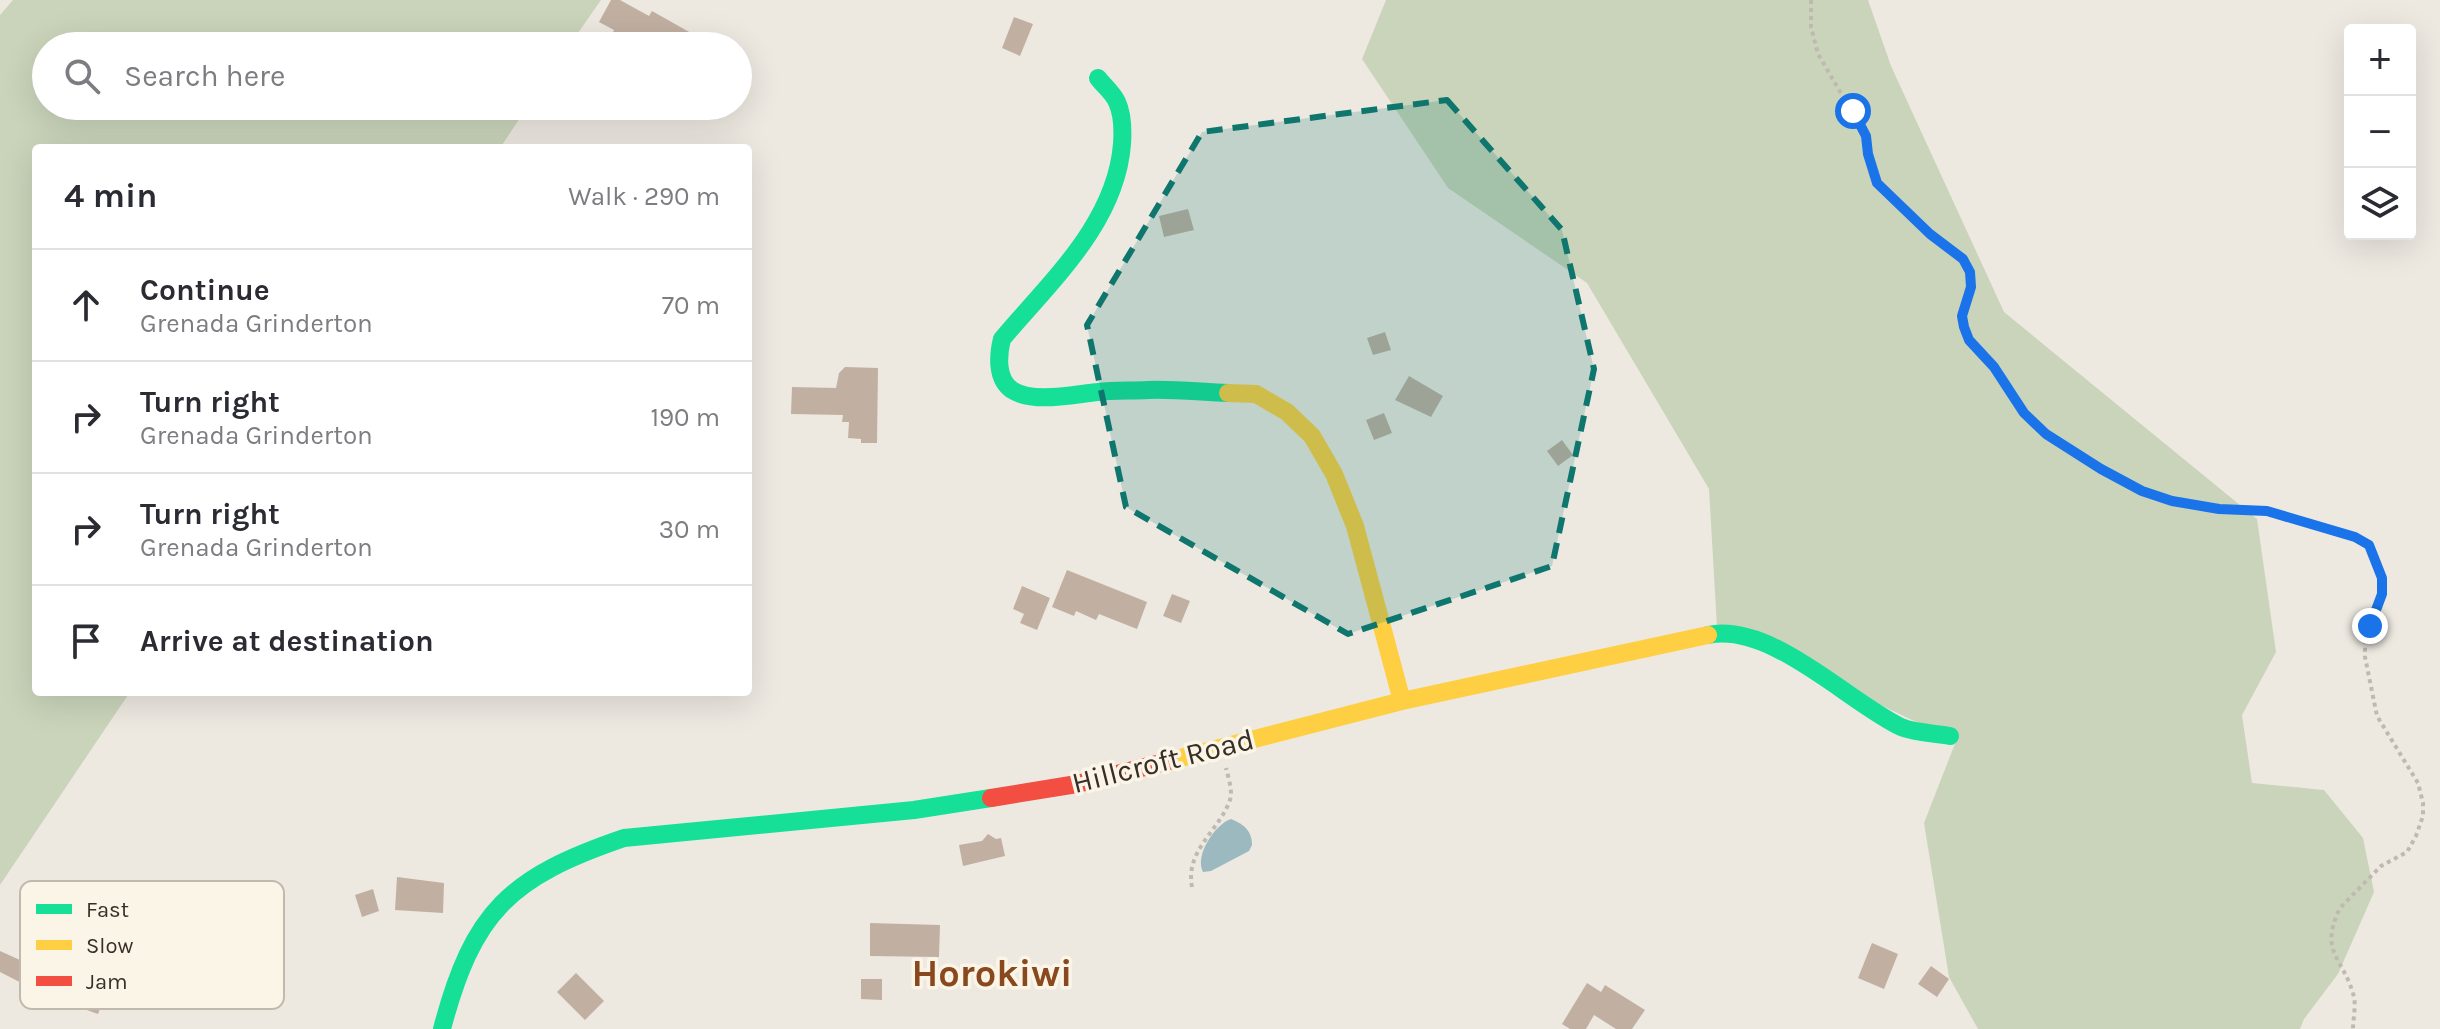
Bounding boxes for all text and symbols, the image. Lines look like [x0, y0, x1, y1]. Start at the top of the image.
map controls [2344, 24, 2416, 240]
button: + [2344, 24, 2416, 96]
search box [32, 32, 752, 120]
icon: search [60, 54, 104, 98]
text: Search here [124, 58, 285, 94]
route start [1835, 93, 1871, 129]
button: − [2344, 96, 2416, 168]
button: layers [2344, 168, 2416, 240]
text: 4 min [64, 176, 157, 216]
text: Walk · 290 m [568, 181, 720, 212]
text: Continue [140, 272, 270, 308]
icon: ahead [64, 283, 108, 327]
text: 70 m [662, 290, 720, 321]
text: Grenada Grinderton [140, 308, 373, 339]
text: Turn right [140, 384, 280, 420]
icon: right [64, 395, 108, 439]
text: 190 m [650, 402, 720, 433]
text: Grenada Grinderton [140, 420, 373, 451]
text: Turn right [140, 496, 280, 532]
icon: right [64, 507, 108, 551]
text: 30 m [659, 514, 720, 545]
text: Grenada Grinderton [140, 532, 373, 563]
route end [2352, 608, 2388, 644]
icon: arrive [64, 619, 108, 663]
text: Arrive at destination [140, 623, 434, 659]
street label: Hillcroft Road [1068, 721, 1258, 801]
legend [20, 881, 284, 1009]
text: Fast [86, 897, 129, 923]
text: Slow [86, 933, 133, 959]
district label: Horokiwi [912, 951, 1072, 996]
text: Jam [86, 969, 128, 995]

